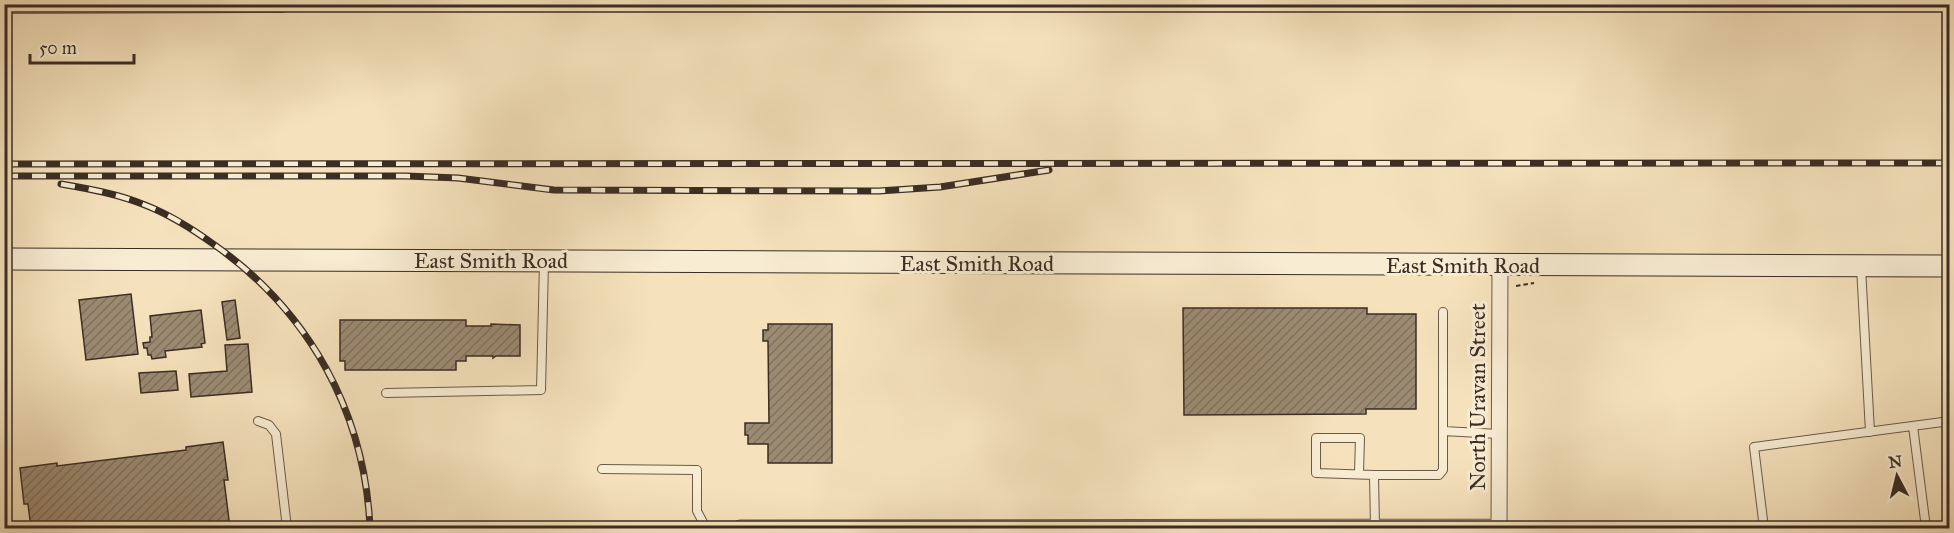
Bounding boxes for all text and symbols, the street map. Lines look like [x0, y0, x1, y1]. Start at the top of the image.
scale bar [30, 27, 134, 65]
text: 50 m [39, 37, 77, 59]
street label: East Smith Road [414, 247, 568, 274]
street label: East Smith Road [900, 250, 1054, 277]
street label: East Smith Road [1386, 252, 1540, 279]
street label: North Uravan Street [1464, 303, 1491, 491]
north arrow [1867, 446, 1927, 506]
text: N [1887, 451, 1904, 472]

